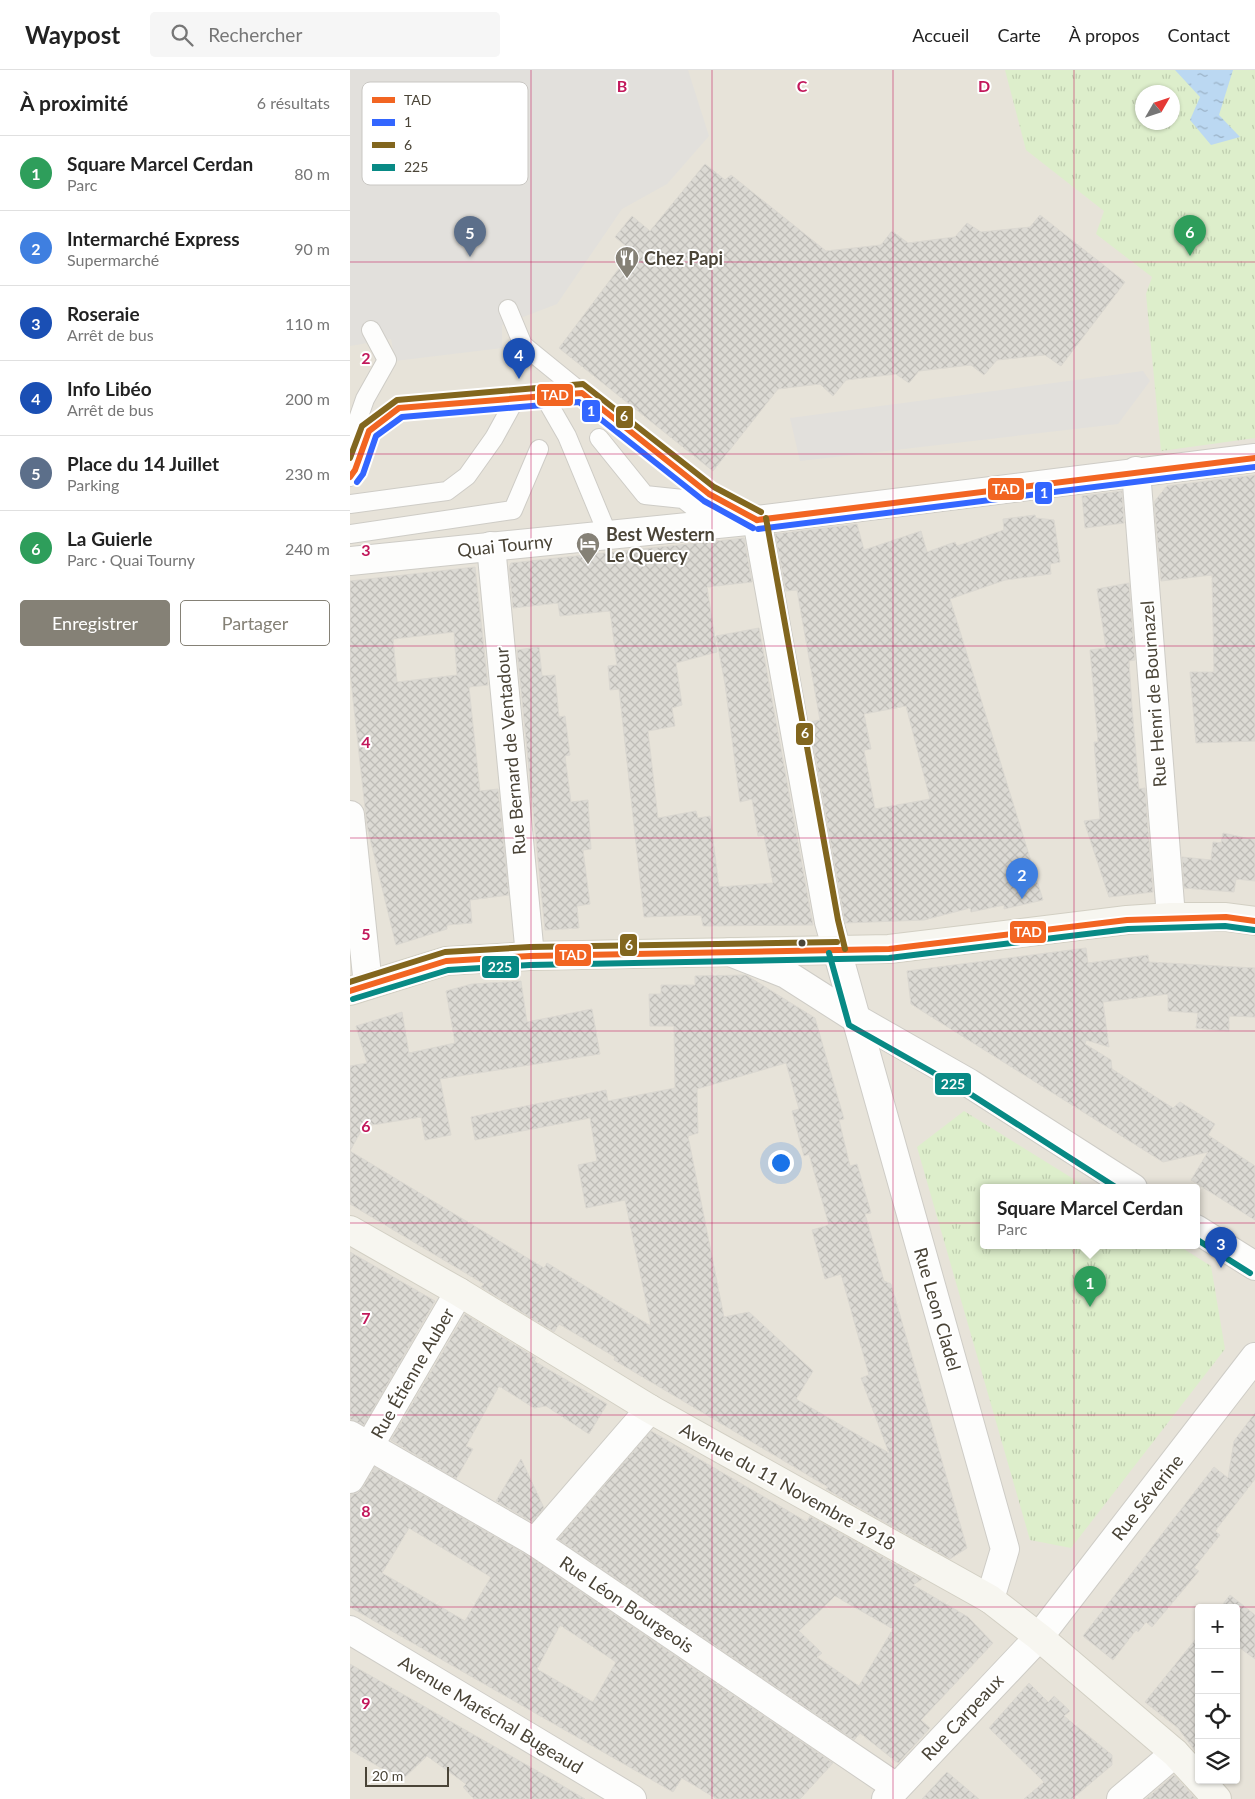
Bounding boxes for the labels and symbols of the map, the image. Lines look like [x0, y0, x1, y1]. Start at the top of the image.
text: B [617, 76, 627, 95]
text: C [797, 76, 808, 95]
text: D [978, 76, 990, 95]
legend [362, 82, 528, 185]
north arrow [1135, 85, 1180, 130]
text: TAD [404, 91, 431, 108]
text: 1 [404, 113, 412, 130]
text: 6 [404, 136, 412, 153]
text: 225 [404, 158, 428, 175]
pin: 6 [1174, 215, 1206, 256]
pin: 5 [454, 216, 486, 257]
restaurant icon: Chez Papi [614, 245, 640, 279]
place label: Chez Papi [644, 247, 723, 269]
pin: 4 [503, 338, 535, 379]
text: 2 [361, 348, 371, 367]
line badge: TAD [536, 383, 574, 407]
text: TAD [541, 386, 569, 403]
line badge: 1 [581, 399, 601, 423]
text: 1 [587, 402, 595, 419]
line badge: 6 [615, 405, 634, 429]
text: 6 [620, 407, 628, 424]
line badge: TAD [987, 477, 1025, 501]
text: TAD [992, 480, 1020, 497]
line badge: 1 [1034, 481, 1053, 505]
text: 1 [1040, 484, 1048, 501]
place label: Best Western Le Quercy [606, 523, 715, 566]
street label: Quai Tourny [456, 529, 555, 561]
hotel icon: Best Western Le Quercy [575, 531, 601, 565]
text: 3 [361, 540, 371, 559]
street label: Rue Henri de Bournazel [1136, 600, 1170, 788]
street label: Rue Bernard de Ventadour [490, 646, 530, 856]
line badge: 6 [795, 722, 814, 746]
text: 6 [801, 724, 809, 741]
text: 4 [361, 732, 371, 751]
pin: 2 [1006, 858, 1038, 899]
line badge: TAD [1009, 920, 1047, 944]
text: TAD [1014, 923, 1042, 940]
text: 5 [361, 924, 371, 943]
line badge: 6 [619, 933, 638, 957]
text: 6 [625, 936, 633, 953]
unlabelled marker [797, 938, 807, 948]
line badge: TAD [554, 943, 592, 967]
text: TAD [559, 946, 587, 963]
line badge: 225 [481, 955, 520, 979]
text: 225 [488, 958, 512, 975]
line badge: 225 [934, 1072, 972, 1096]
text: 225 [941, 1075, 965, 1092]
text: 6 [361, 1116, 371, 1135]
your location [768, 1150, 794, 1176]
pin: 3 [1205, 1227, 1237, 1268]
street label: Rue Leon Cladel [910, 1245, 966, 1373]
pin: 1 [1074, 1266, 1106, 1307]
street label: Rue Étienne Auber [366, 1303, 459, 1442]
text: 7 [361, 1308, 371, 1327]
street label: Avenue du 11 Novembre 1918 [676, 1417, 900, 1555]
street label: Rue Séverine [1107, 1450, 1187, 1544]
text: 8 [361, 1501, 371, 1520]
street label: Rue Léon Bourgeois [556, 1551, 698, 1657]
street label: Avenue Maréchal Bugeaud [395, 1650, 587, 1778]
street label: Rue Carpeaux [916, 1669, 1008, 1765]
text: 9 [361, 1693, 371, 1712]
scale bar [365, 1764, 449, 1787]

